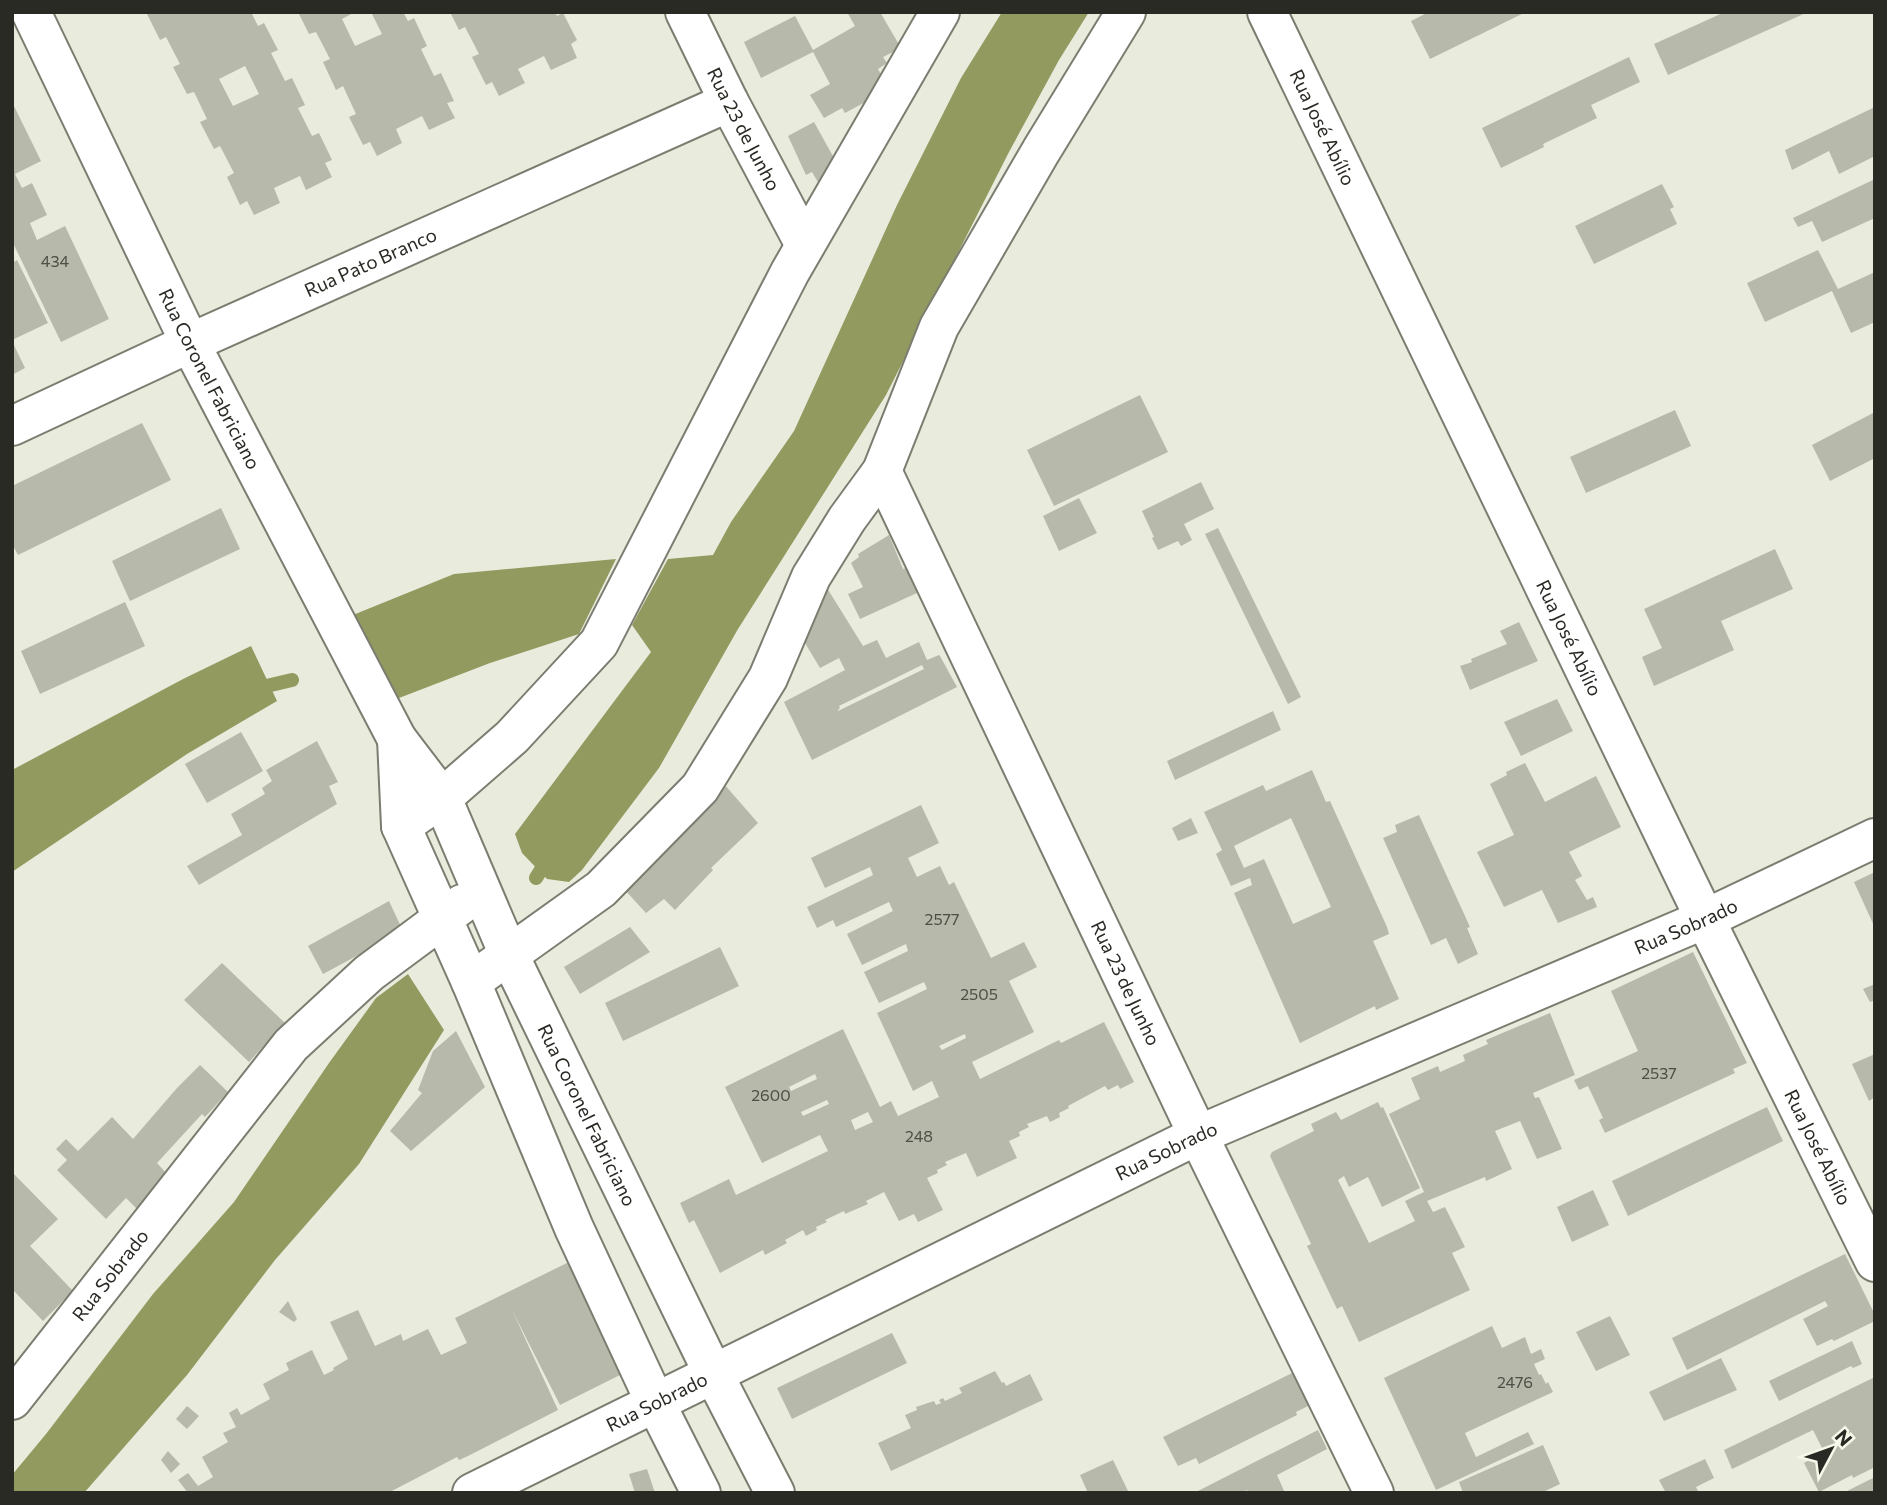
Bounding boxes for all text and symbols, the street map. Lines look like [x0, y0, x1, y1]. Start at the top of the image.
street label: Rua 23 de Junho [703, 63, 786, 194]
street label: Rua José Abílio [1285, 65, 1361, 189]
street label: Rua Pato Branco [300, 222, 440, 301]
house number: 434 [41, 251, 70, 270]
street label: Rua Coronel Fabriciano [154, 284, 266, 473]
street label: Rua José Abílio [1532, 576, 1607, 699]
street label: Rua Sobrado [1631, 893, 1741, 959]
house number: 2577 [925, 909, 959, 928]
street label: Rua 23 de Junho [1087, 916, 1166, 1049]
house number: 2505 [960, 984, 998, 1003]
street label: Rua Coronel Fabriciano [533, 1020, 642, 1210]
house number: 2537 [1641, 1063, 1677, 1082]
house number: 2600 [751, 1085, 791, 1104]
street label: Rua José Abílio [1780, 1085, 1857, 1209]
street label: Rua Sobrado [1111, 1116, 1220, 1185]
house number: 248 [905, 1126, 933, 1145]
street label: Rua Sobrado [67, 1224, 153, 1325]
street label: Rua Sobrado [602, 1367, 711, 1436]
house number: 2476 [1497, 1372, 1533, 1391]
north arrow [1796, 1414, 1866, 1484]
text: N [1831, 1425, 1858, 1450]

